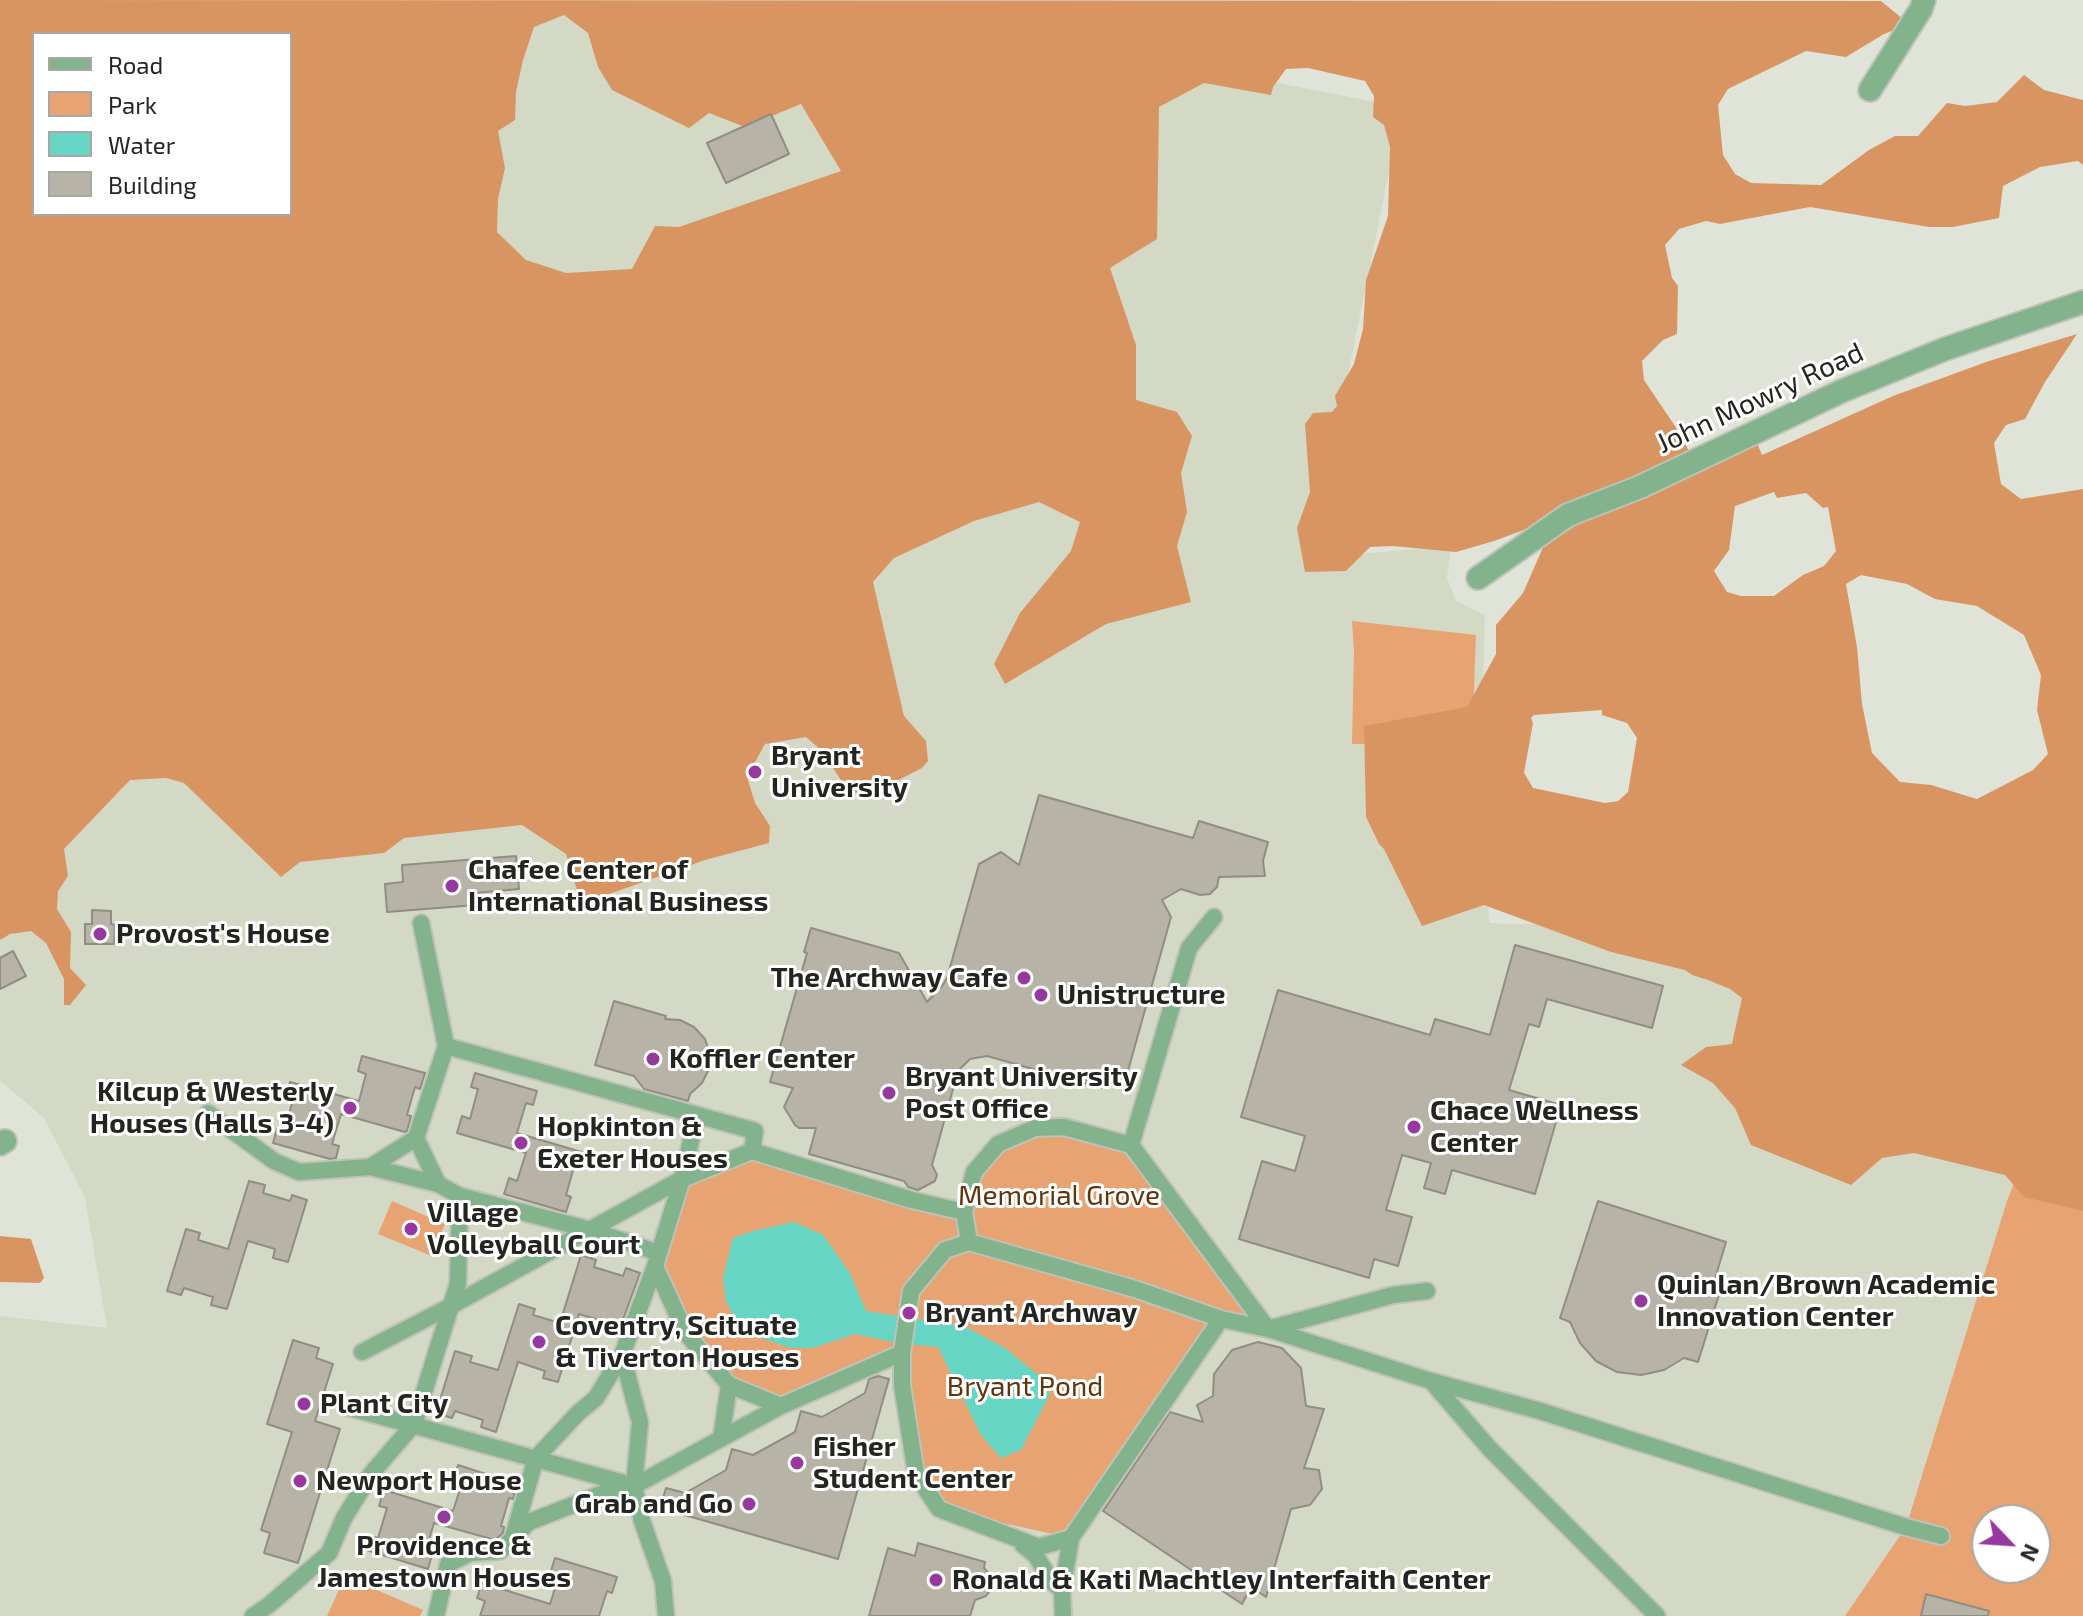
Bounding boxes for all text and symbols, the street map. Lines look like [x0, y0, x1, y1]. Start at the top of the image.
legend [32, 32, 292, 216]
text: Road [108, 50, 163, 79]
text: Park [108, 90, 157, 119]
text: Water [108, 130, 175, 159]
text: Building [108, 170, 197, 199]
street label: John Mowry Road [1651, 335, 1869, 461]
place label: Bryant University [771, 739, 908, 805]
marker: Bryant University [746, 763, 764, 781]
place label: Chafee Center of International Business [468, 853, 768, 919]
marker: Chafee Center of International Business [443, 877, 461, 895]
place label: Provost's House [116, 917, 330, 951]
marker: Provost's House [91, 925, 109, 943]
place label: The Archway Cafe [771, 961, 1008, 995]
marker: The Archway Cafe [1015, 969, 1033, 987]
place label: Unistructure [1057, 978, 1226, 1012]
marker: Unistructure [1032, 986, 1050, 1004]
place label: Koffler Center [669, 1042, 855, 1076]
marker: Koffler Center [644, 1050, 662, 1068]
place label: Bryant University Post Office [905, 1060, 1138, 1126]
place label: Kilcup & Westerly Houses (Halls 3-4) [90, 1075, 334, 1141]
marker: Bryant University Post Office [880, 1084, 898, 1102]
place label: Chace Wellness Center [1430, 1094, 1639, 1160]
marker: Kilcup & Westerly Houses (Halls 3-4) [341, 1099, 359, 1117]
place label: Hopkinton & Exeter Houses [537, 1110, 728, 1176]
marker: Chace Wellness Center [1405, 1118, 1423, 1136]
marker: Hopkinton & Exeter Houses [512, 1134, 530, 1152]
park label: Memorial Grove [958, 1179, 1160, 1213]
place label: Village Volleyball Court [427, 1196, 640, 1262]
marker: Village Volleyball Court [402, 1220, 420, 1238]
place label: Quinlan/Brown Academic Innovation Center [1657, 1268, 1995, 1334]
marker: Quinlan/Brown Academic Innovation Center [1632, 1292, 1650, 1310]
place label: Bryant Archway [925, 1296, 1137, 1330]
marker: Bryant Archway [900, 1304, 918, 1322]
place label: Coventry, Scituate & Tiverton Houses [555, 1309, 799, 1375]
marker: Coventry, Scituate & Tiverton Houses [530, 1333, 548, 1351]
park label: Bryant Pond [947, 1370, 1103, 1404]
place label: Plant City [320, 1387, 448, 1421]
marker: Plant City [295, 1395, 313, 1413]
place label: Fisher Student Center [813, 1430, 1013, 1496]
marker: Fisher Student Center [788, 1454, 806, 1472]
place label: Newport House [316, 1464, 522, 1498]
marker: Newport House [291, 1472, 309, 1490]
place label: Grab and Go [574, 1487, 733, 1521]
marker: Grab and Go [740, 1495, 758, 1513]
north arrow [1971, 1504, 2051, 1584]
marker: Providence & Jamestown Houses [435, 1508, 453, 1526]
place label: Providence & Jamestown Houses [317, 1529, 571, 1595]
text: N [2016, 1541, 2046, 1566]
place label: Ronald & Kati Machtley Interfaith Center [952, 1563, 1490, 1597]
marker: Ronald & Kati Machtley Interfaith Center [927, 1571, 945, 1589]

